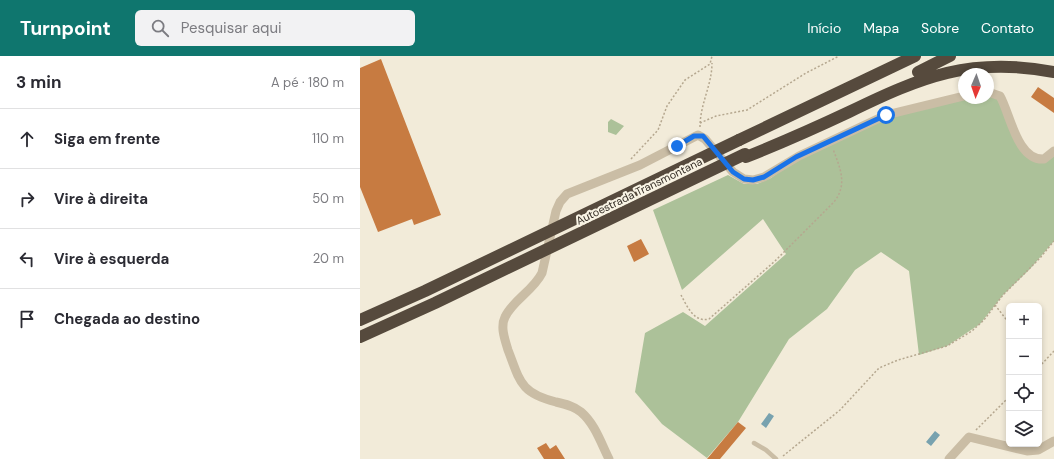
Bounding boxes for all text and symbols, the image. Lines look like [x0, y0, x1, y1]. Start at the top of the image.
search box [135, 10, 415, 46]
text: Turnpoint [20, 16, 111, 41]
icon: search [149, 17, 171, 39]
text: Pesquisar aqui [181, 18, 282, 38]
text: Início [807, 19, 841, 37]
text: Mapa [863, 19, 899, 37]
text: Sobre [921, 19, 959, 37]
text: Contato [981, 19, 1034, 37]
north arrow [958, 68, 994, 104]
text: 3 min [16, 71, 61, 93]
text: A pé · 180 m [271, 74, 344, 91]
route start [877, 106, 895, 124]
icon: ahead [16, 128, 38, 150]
text: Siga em frente [54, 129, 160, 149]
text: 110 m [312, 130, 344, 147]
route end [668, 137, 686, 155]
street label: Autoestrada Transmontana [574, 154, 704, 228]
icon: right [16, 188, 38, 210]
text: Vire à direita [54, 189, 148, 209]
text: 50 m [312, 190, 344, 207]
icon: left [16, 248, 38, 270]
text: Vire à esquerda [54, 249, 169, 269]
text: 20 m [313, 250, 344, 267]
map controls [1006, 303, 1042, 447]
button: + [1006, 303, 1042, 339]
icon: arrive [16, 308, 38, 330]
text: Chegada ao destino [54, 309, 200, 329]
button: − [1006, 339, 1042, 375]
button: locate [1006, 375, 1042, 411]
button: layers [1006, 411, 1042, 447]

